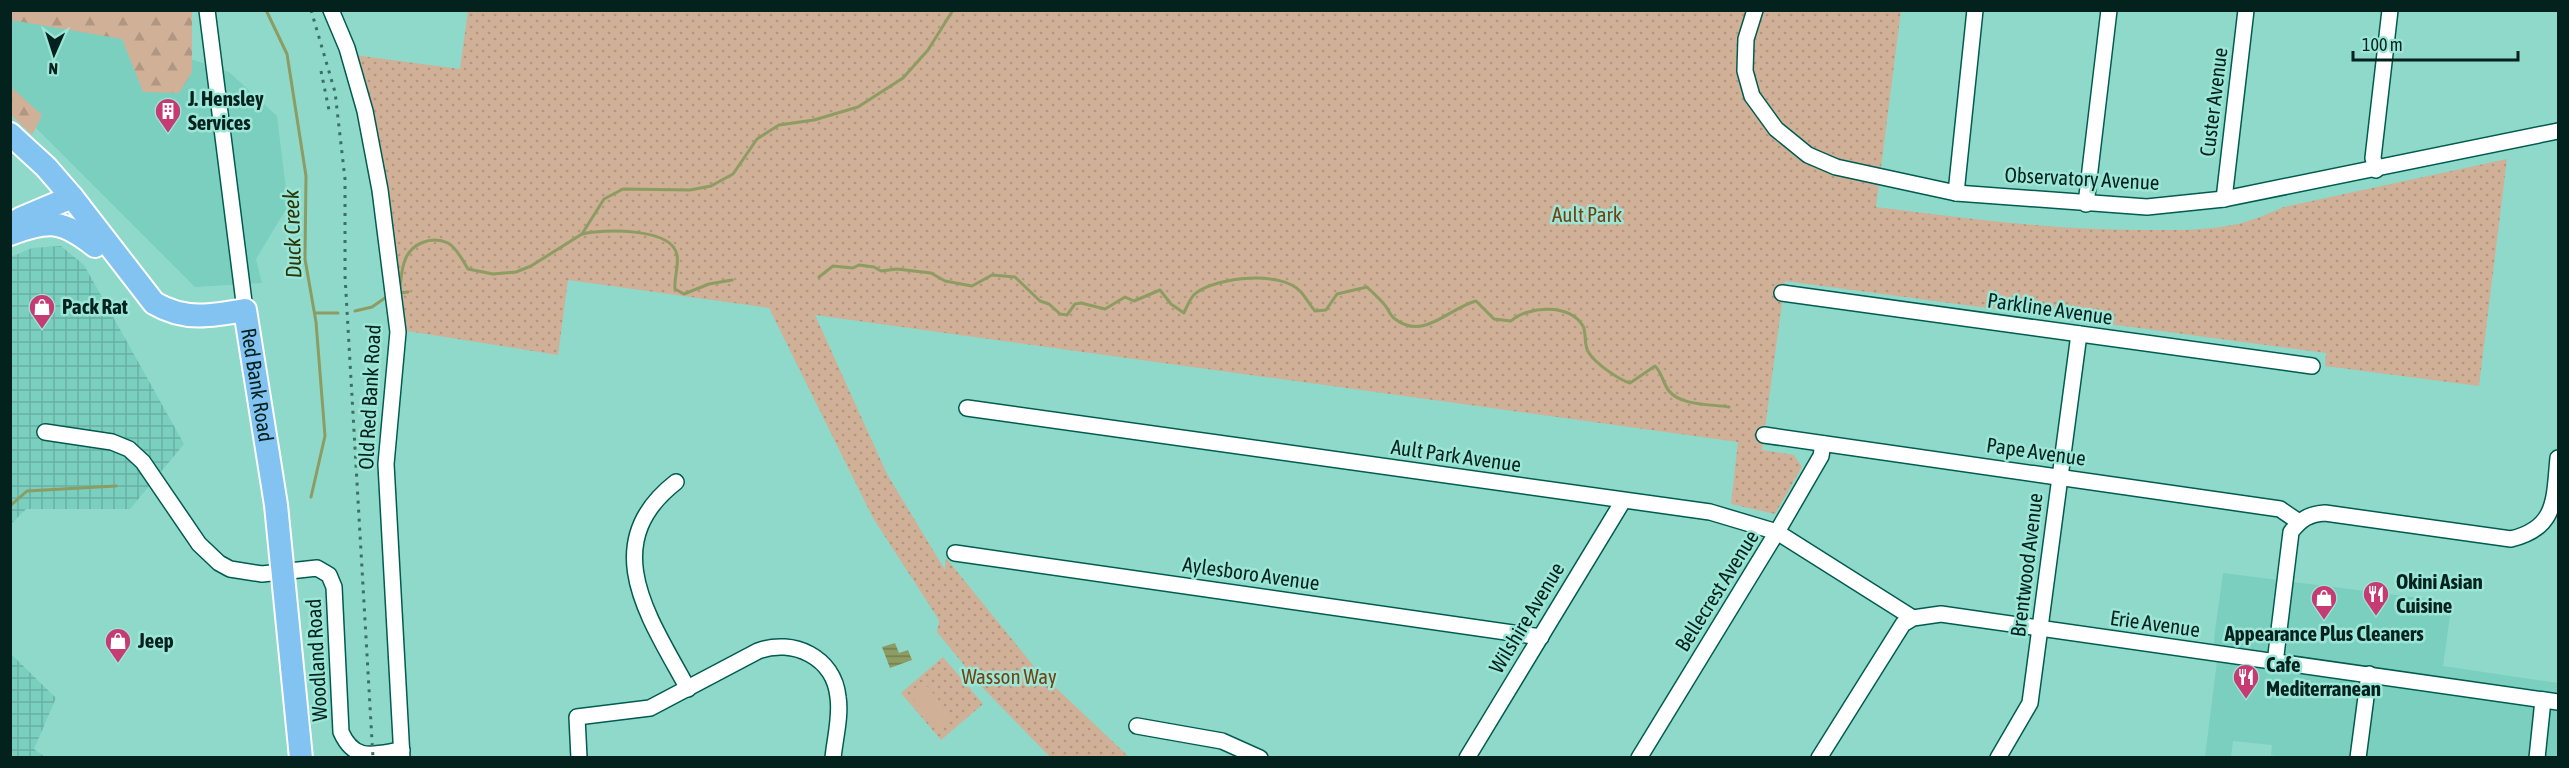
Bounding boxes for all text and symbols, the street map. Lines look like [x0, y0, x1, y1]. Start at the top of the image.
north arrow [24, 24, 84, 84]
scale bar [2353, 24, 2518, 62]
text: 100 m [2362, 34, 2403, 55]
street label: Custer Avenue [2194, 46, 2232, 158]
text: N [48, 60, 58, 78]
place label: J. Hensley Services [187, 86, 264, 134]
building icon: J. Hensley Services [153, 96, 183, 134]
street label: Observatory Avenue [2004, 162, 2160, 194]
water label: Duck Creek [277, 189, 307, 279]
park label: Ault Park [1552, 202, 1622, 226]
street label: Parkline Avenue [1986, 287, 2114, 329]
shop icon: Pack Rat [27, 292, 57, 330]
place label: Pack Rat [62, 294, 128, 318]
street label: Old Red Bank Road [353, 324, 385, 470]
street label: Red Bank Road [237, 326, 279, 443]
street label: Pape Avenue [1985, 432, 2087, 470]
street label: Ault Park Avenue [1390, 434, 1523, 476]
street label: Brentwood Avenue [2005, 491, 2047, 638]
street label: Bellecrest Avenue [1669, 526, 1763, 655]
street label: Aylesboro Avenue [1181, 552, 1321, 595]
street label: Wilshire Avenue [1484, 558, 1569, 677]
place label: Okini Asian Cuisine [2396, 569, 2483, 617]
restaurant icon: Okini Asian Cuisine [2361, 579, 2391, 617]
shop icon: Appearance Plus Cleaners [2309, 583, 2339, 621]
street label: Woodland Road [301, 598, 331, 722]
street label: Erie Avenue [2109, 605, 2202, 641]
place label: Appearance Plus Cleaners [2223, 621, 2424, 645]
shop icon: Jeep [103, 626, 133, 664]
place label: Jeep [137, 628, 174, 652]
place label: Cafe Mediterranean [2266, 652, 2381, 700]
restaurant icon: Cafe Mediterranean [2231, 662, 2261, 700]
park label: Wasson Way [961, 664, 1057, 688]

